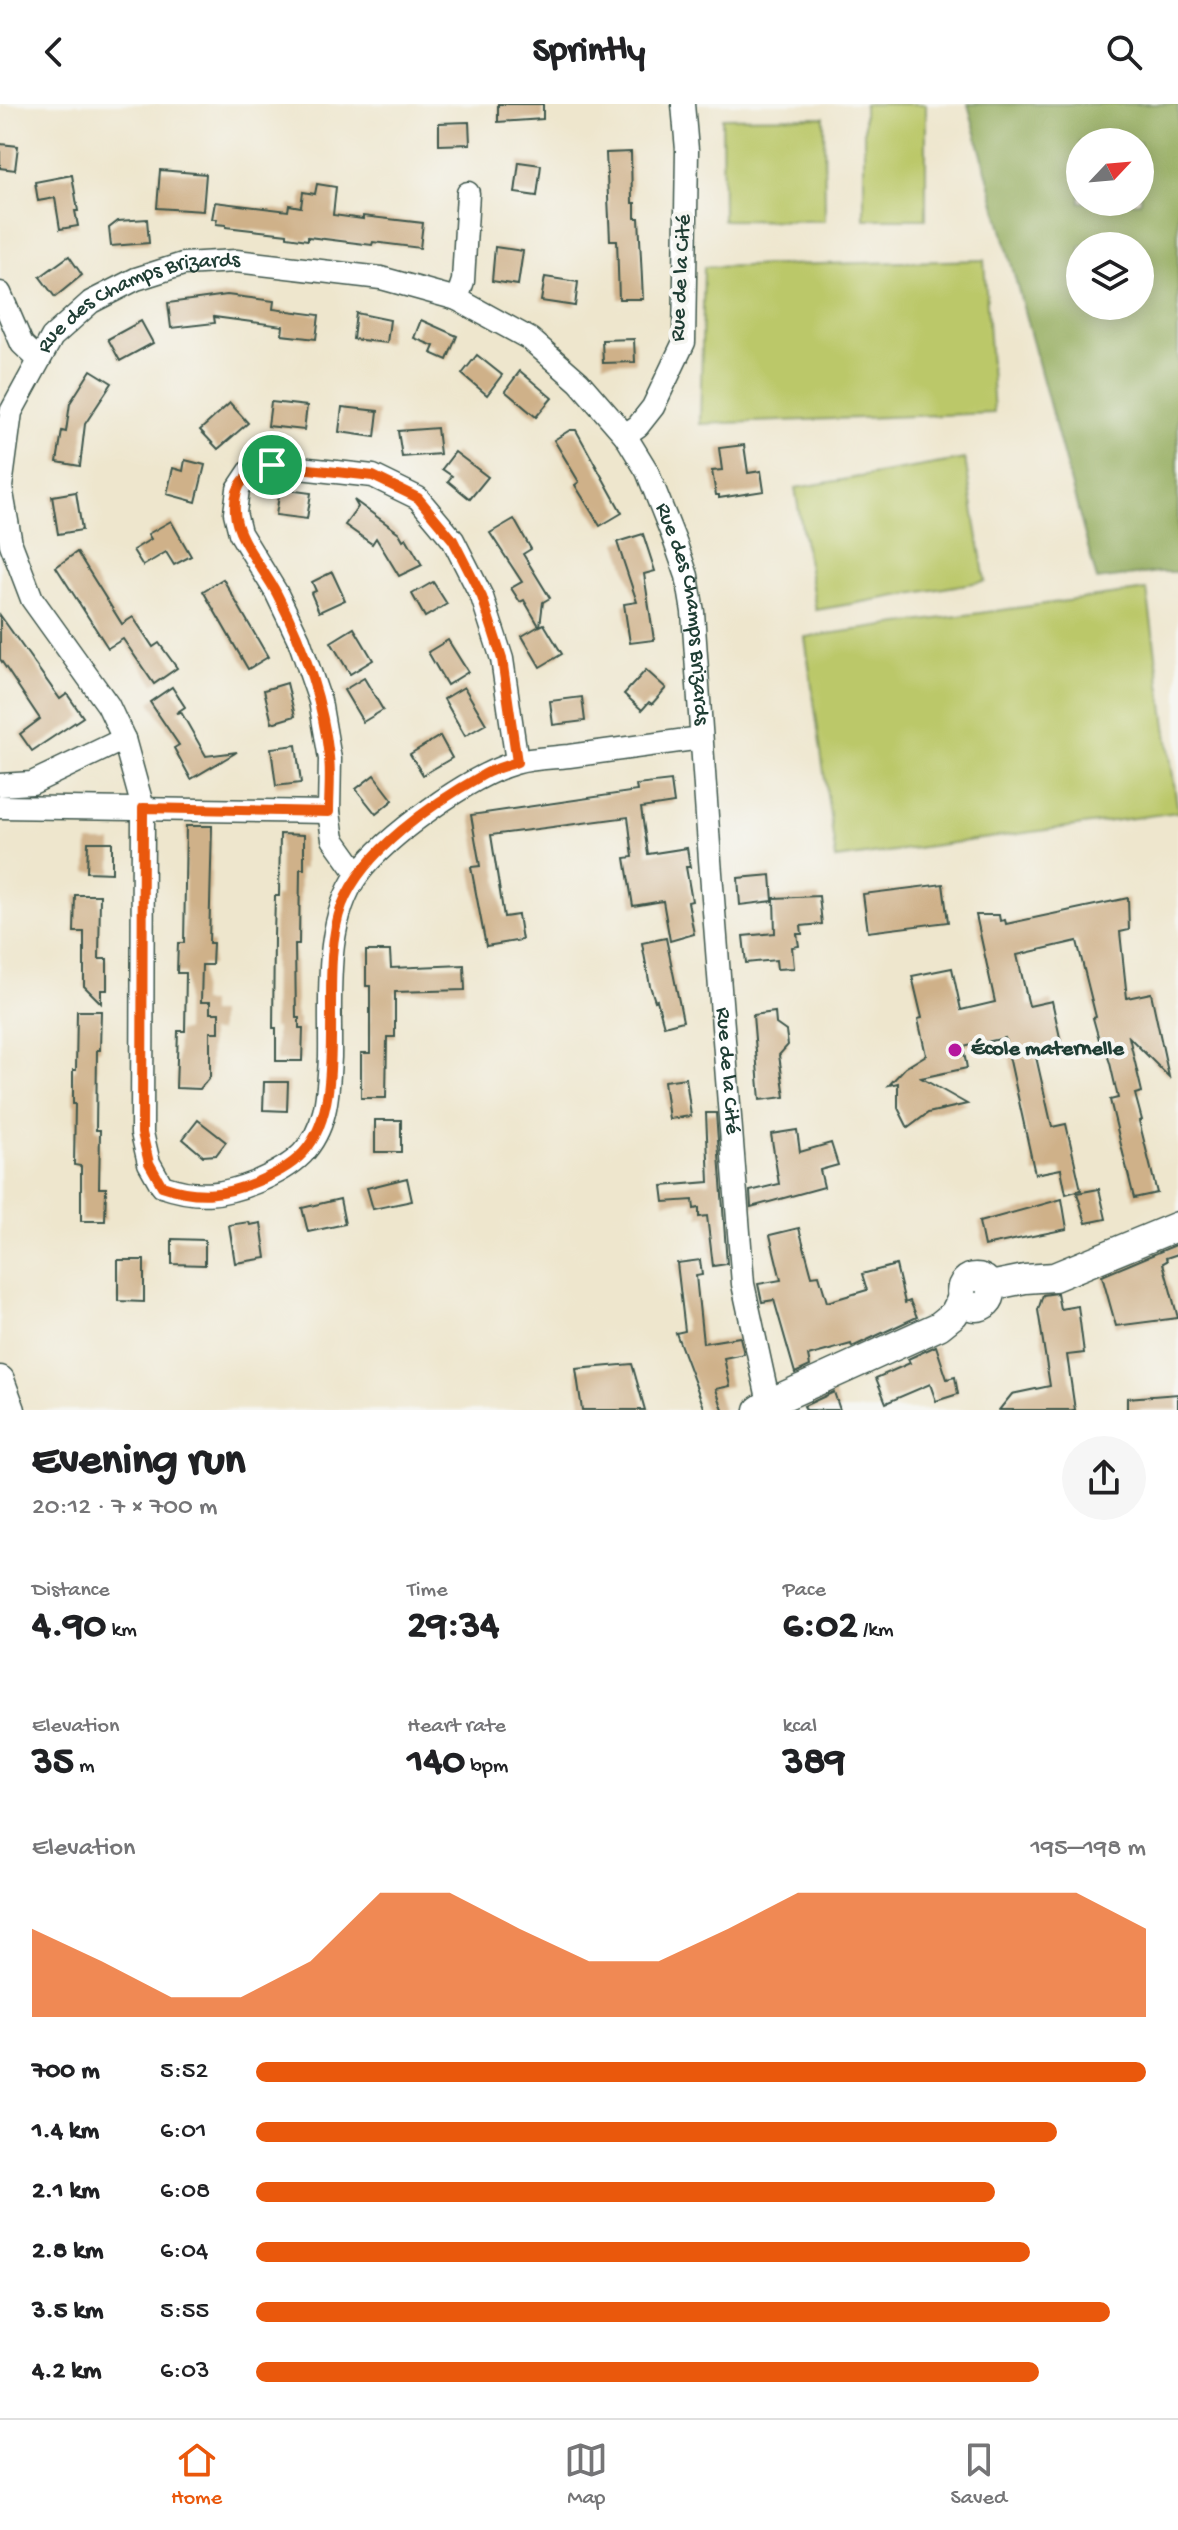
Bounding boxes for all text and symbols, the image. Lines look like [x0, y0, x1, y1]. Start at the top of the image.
icon: back [32, 30, 76, 74]
icon: search [1102, 30, 1146, 74]
text: Sprintly [533, 31, 645, 74]
north arrow [1066, 128, 1154, 216]
map controls [1066, 128, 1154, 320]
street label: Rue de la Cité [666, 213, 698, 342]
button: layers [1066, 232, 1154, 320]
street label: Rue des Champs Brizards [32, 248, 241, 358]
pin [238, 431, 306, 499]
icon: arrive [250, 443, 294, 487]
street label: Rue des Champs Brizards [648, 499, 714, 727]
street label: Rue de la Cité [709, 1006, 744, 1136]
place label: École maternelle [971, 1037, 1124, 1063]
marker: École maternelle [946, 1041, 964, 1059]
button: share [1062, 1436, 1146, 1520]
text: Evening run [32, 1437, 245, 1489]
text: 20:12 · 7 × 700 m [32, 1493, 217, 1524]
text: Distance [32, 1578, 110, 1604]
text: Time [407, 1578, 448, 1604]
text: Pace [783, 1578, 826, 1604]
text: 4.90 [32, 1604, 106, 1651]
text: 29:34 [407, 1604, 499, 1651]
text: 6:02 [783, 1604, 858, 1651]
text: km [106, 1618, 137, 1644]
text: /km [858, 1618, 894, 1644]
text: Elevation [32, 1714, 119, 1740]
text: Heart rate [407, 1714, 506, 1740]
text: kcal [783, 1714, 817, 1740]
text: 35 [32, 1740, 74, 1787]
text: 140 [407, 1740, 465, 1787]
text: 389 [783, 1740, 845, 1787]
text: m [74, 1754, 95, 1780]
text: bpm [465, 1754, 508, 1780]
text: Elevation [32, 1834, 135, 1865]
text: 195–198 m [1030, 1834, 1146, 1865]
text: 700 m [32, 2057, 100, 2088]
text: 5:52 [160, 2057, 208, 2088]
text: 1.4 km [32, 2117, 99, 2148]
text: 6:01 [160, 2117, 207, 2148]
text: 2.1 km [32, 2177, 100, 2208]
text: 6:08 [160, 2177, 210, 2208]
text: 2.8 km [32, 2237, 103, 2268]
text: 6:04 [160, 2237, 208, 2268]
text: 3.5 km [32, 2297, 104, 2328]
text: 5:55 [160, 2297, 209, 2328]
text: 4.2 km [32, 2357, 101, 2388]
text: 6:03 [160, 2357, 210, 2388]
tab: Home [171, 2438, 222, 2512]
tab: Map [564, 2438, 608, 2512]
tab: Saved [951, 2438, 1007, 2512]

